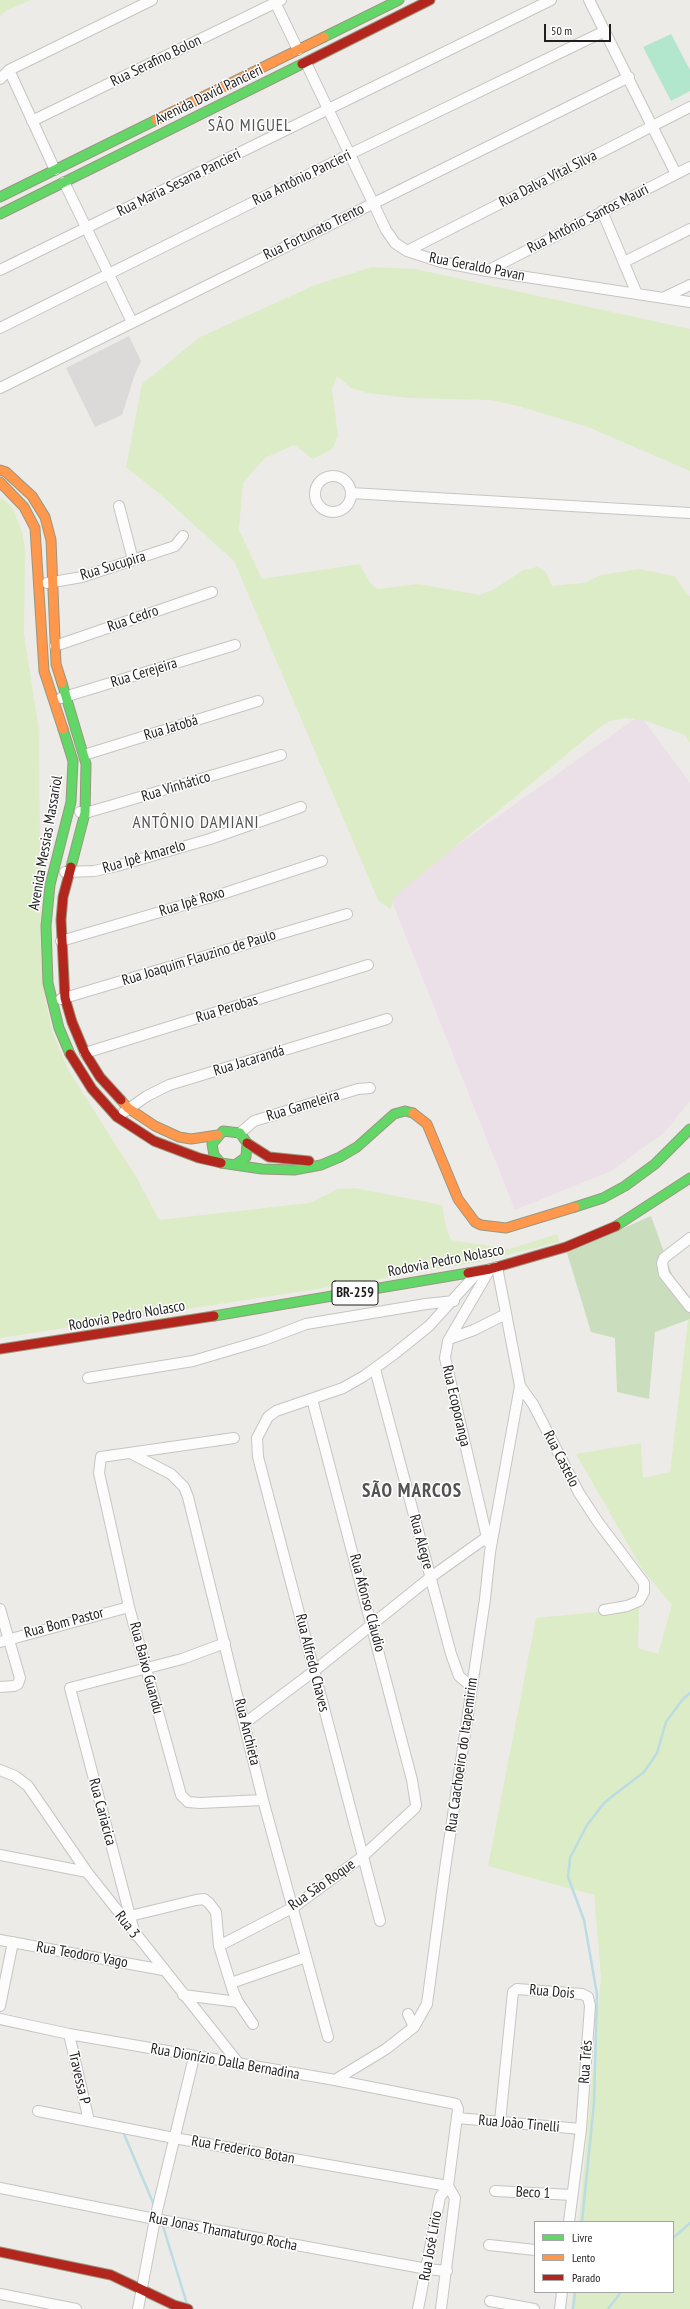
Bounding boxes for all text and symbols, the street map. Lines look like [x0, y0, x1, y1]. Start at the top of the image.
scale bar [546, 16, 613, 42]
text: 50 m [551, 23, 572, 38]
street label: Rua Serafino Bolon [108, 31, 204, 91]
street label: Avenida David Pancieri [152, 61, 266, 129]
district label: SÃO MIGUEL [208, 116, 292, 136]
street label: Rua Maria Sesana Pancieri [114, 145, 244, 221]
street label: Rua Antônio Pancieri [250, 146, 354, 210]
street label: Rua Dalva Vital Silva [496, 147, 600, 211]
street label: Rua Antônio Santos Mauri [524, 181, 652, 257]
street label: Rua Fortunato Trento [261, 200, 367, 264]
street label: Rua Geraldo Pavan [428, 249, 526, 285]
street label: Rua Sucupira [78, 548, 148, 584]
street label: Rua Cedro [105, 602, 161, 636]
street label: Rua Cerejeira [109, 654, 179, 692]
street label: Rua Jatobá [142, 711, 200, 745]
street label: Rua Vinhático [139, 768, 213, 806]
street label: Avenida Messias Massariol [25, 774, 67, 912]
district label: ANTÔNIO DAMIANI [132, 813, 260, 833]
street label: Rua Ipê Amarelo [100, 837, 188, 877]
street label: Rua Ipê Roxo [157, 884, 227, 920]
street label: Rua Joaquim Flauzino de Paulo [120, 926, 278, 990]
street label: Rua Perobas [194, 991, 260, 1027]
street label: Rua Jacarandá [211, 1042, 287, 1080]
street label: Rua Gameleira [264, 1086, 342, 1126]
street label: Rodovia Pedro Nolasco [387, 1241, 505, 1281]
road number: BR-259 [332, 1281, 378, 1305]
street label: Rodovia Pedro Nolasco [68, 1297, 186, 1335]
street label: Rua Ecoporanga [438, 1364, 474, 1448]
street label: Rua Castelo [539, 1428, 583, 1490]
district label: SÃO MARCOS [362, 1481, 462, 1503]
street label: Rua Alegre [405, 1512, 437, 1572]
street label: Rua Afonso Cláudio [345, 1552, 389, 1654]
street label: Rua Bom Pastor [22, 1604, 106, 1642]
street label: Rua Alfredo Chaves [291, 1612, 333, 1714]
street label: Rua Baixo Guandu [125, 1620, 167, 1716]
street label: Rua Caachoeiro do Itapemirim [442, 1677, 482, 1833]
street label: Rua Anchieta [230, 1697, 264, 1767]
street label: Rua Cariacica [84, 1776, 120, 1848]
street label: Rua São Roque [285, 1855, 359, 1915]
street label: Rua 3 [111, 1908, 143, 1942]
street label: Rua Teodoro Vago [35, 1938, 129, 1972]
street label: Rua Dois [529, 1981, 575, 2003]
street label: Rua Dionízio Dalla Bernadina [149, 2040, 301, 2084]
street label: Rua Três [575, 2040, 597, 2084]
street label: Travessa P [64, 2050, 94, 2106]
street label: Rua João Tinelli [478, 2111, 560, 2137]
street label: Rua Frederico Botan [190, 2132, 296, 2168]
street label: Beco 1 [515, 2183, 551, 2203]
street label: Rua Jonas Thamaturgo Rocha [147, 2209, 299, 2255]
street label: Rua José Lírio [416, 2210, 446, 2282]
legend [534, 2221, 674, 2293]
text: Livre [572, 2230, 592, 2245]
text: Lento [572, 2250, 595, 2265]
text: Parado [572, 2270, 600, 2285]

